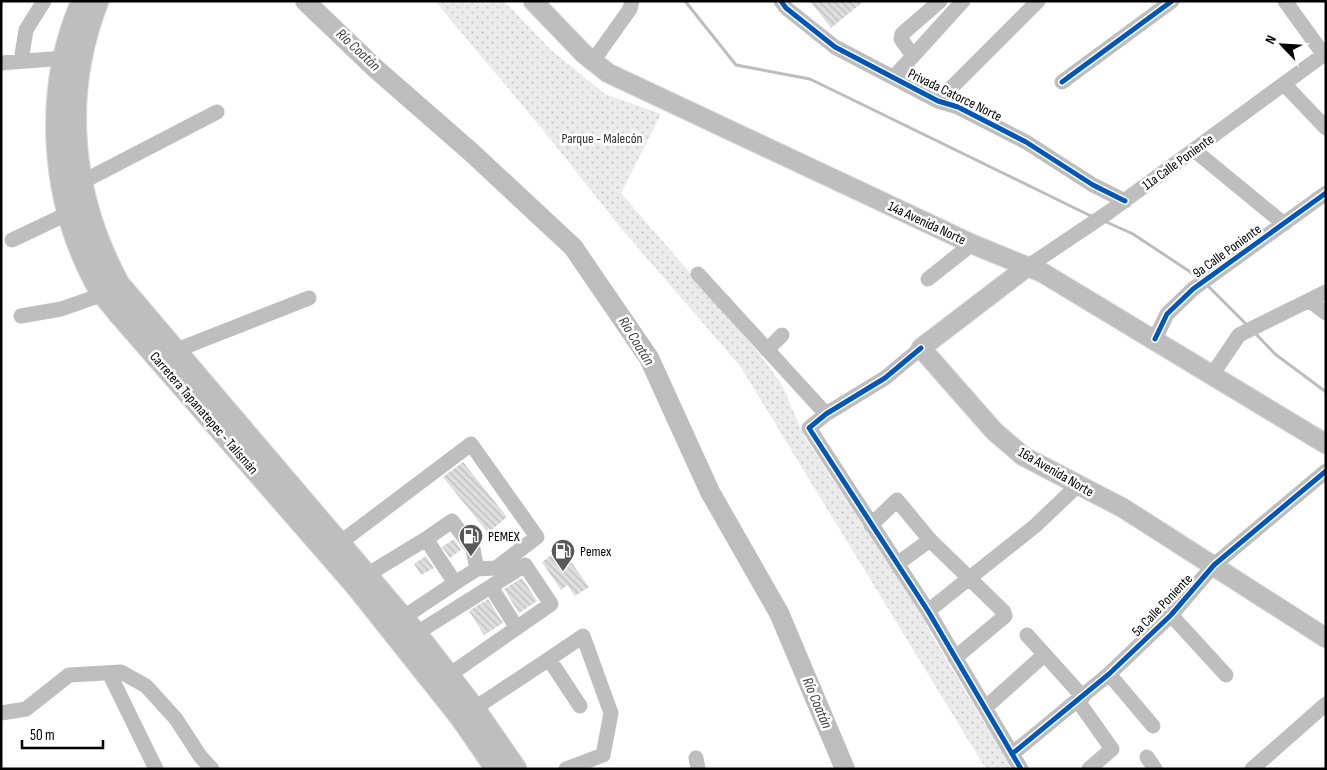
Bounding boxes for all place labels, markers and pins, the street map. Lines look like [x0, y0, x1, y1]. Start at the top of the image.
fuel station icon: PEMEX [458, 523, 484, 557]
place label: PEMEX [488, 528, 520, 545]
fuel station icon: Pemex [550, 538, 576, 572]
place label: Pemex [580, 543, 612, 560]

